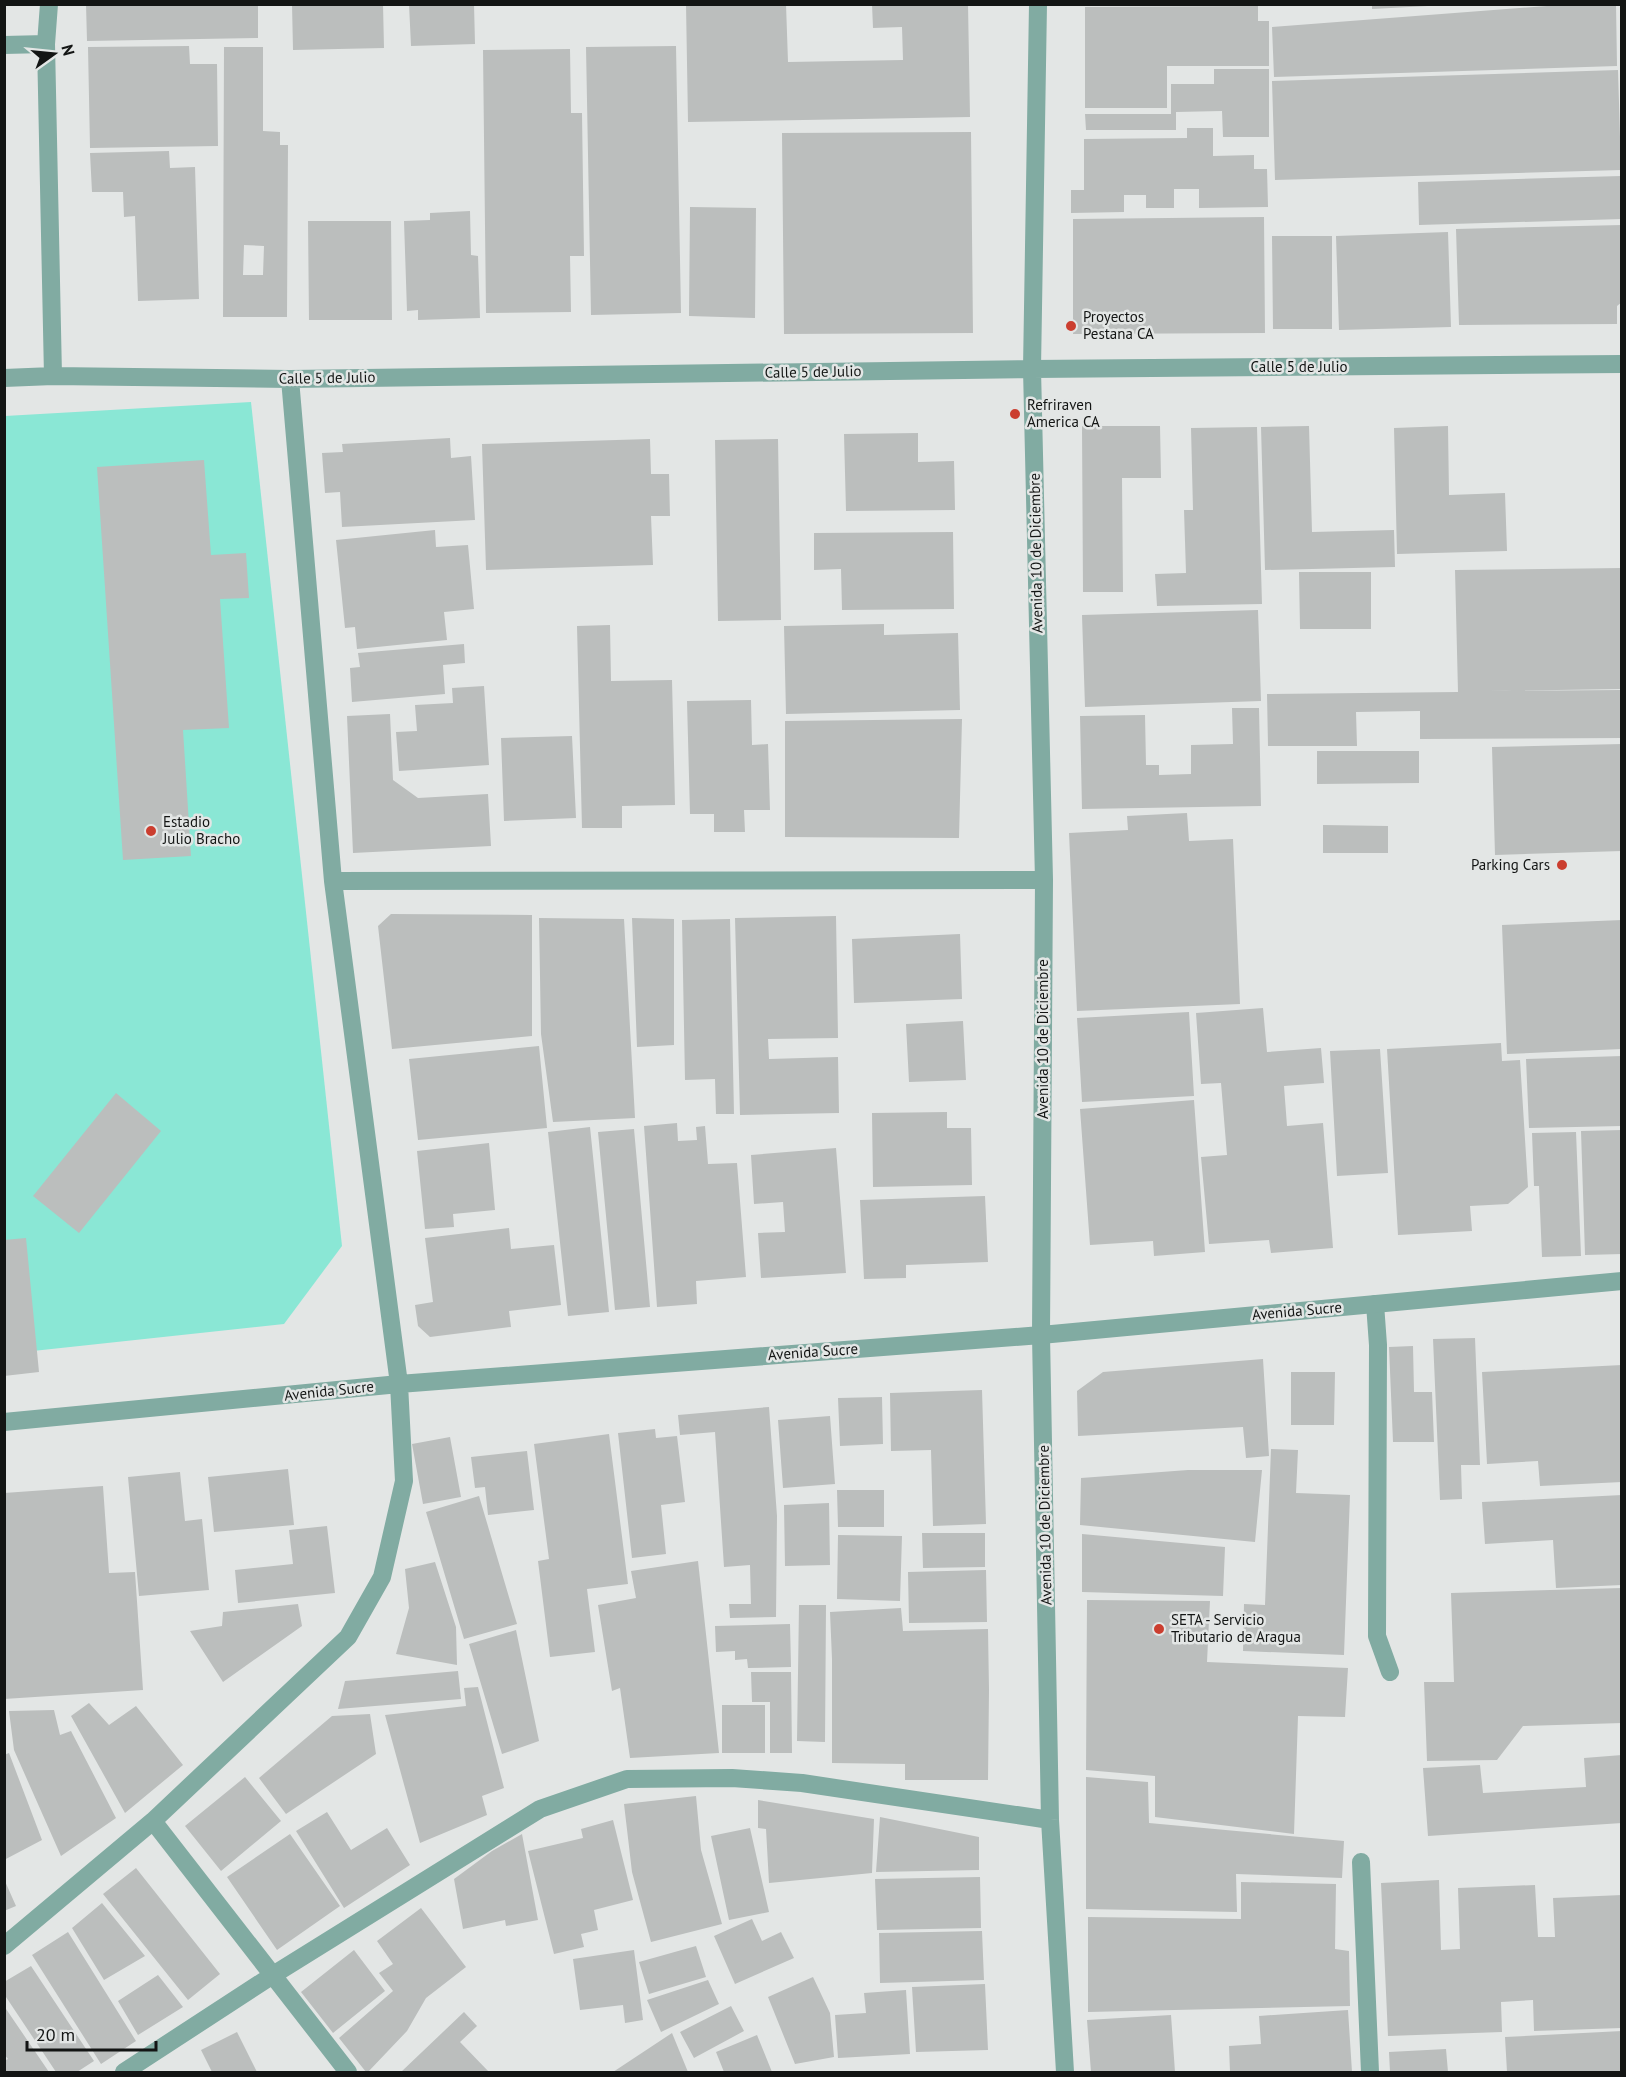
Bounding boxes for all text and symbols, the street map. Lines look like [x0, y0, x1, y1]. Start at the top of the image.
north arrow [24, 24, 84, 84]
text: N [57, 42, 80, 58]
place label: Proyectos Pestana CA [1083, 307, 1154, 343]
marker: Proyectos Pestana CA [1064, 319, 1078, 333]
street label: Calle 5 de Julio [1251, 357, 1347, 376]
street label: Calle 5 de Julio [764, 361, 862, 382]
street label: Calle 5 de Julio [278, 367, 376, 388]
place label: Refriraven America CA [1027, 395, 1100, 431]
marker: Refriraven America CA [1008, 407, 1022, 421]
street label: Avenida 10 de Diciembre [1025, 473, 1046, 633]
place label: Estadio Julio Bracho [162, 812, 240, 848]
marker: Estadio Julio Bracho [144, 824, 158, 838]
place label: Parking Cars [1471, 855, 1550, 874]
marker: Parking Cars [1555, 858, 1569, 872]
street label: Avenida 10 de Diciembre [1033, 959, 1052, 1119]
street label: Avenida Sucre [1251, 1297, 1343, 1324]
street label: Avenida Sucre [767, 1339, 859, 1364]
street label: Avenida Sucre [283, 1376, 375, 1405]
street label: Avenida 10 de Diciembre [1034, 1445, 1055, 1605]
place label: SETA - Servicio Tributario de Aragua [1171, 1610, 1301, 1646]
marker: SETA - Servicio Tributario de Aragua [1152, 1622, 1166, 1636]
scale bar [27, 2014, 156, 2052]
text: 20 m [36, 2023, 75, 2046]

